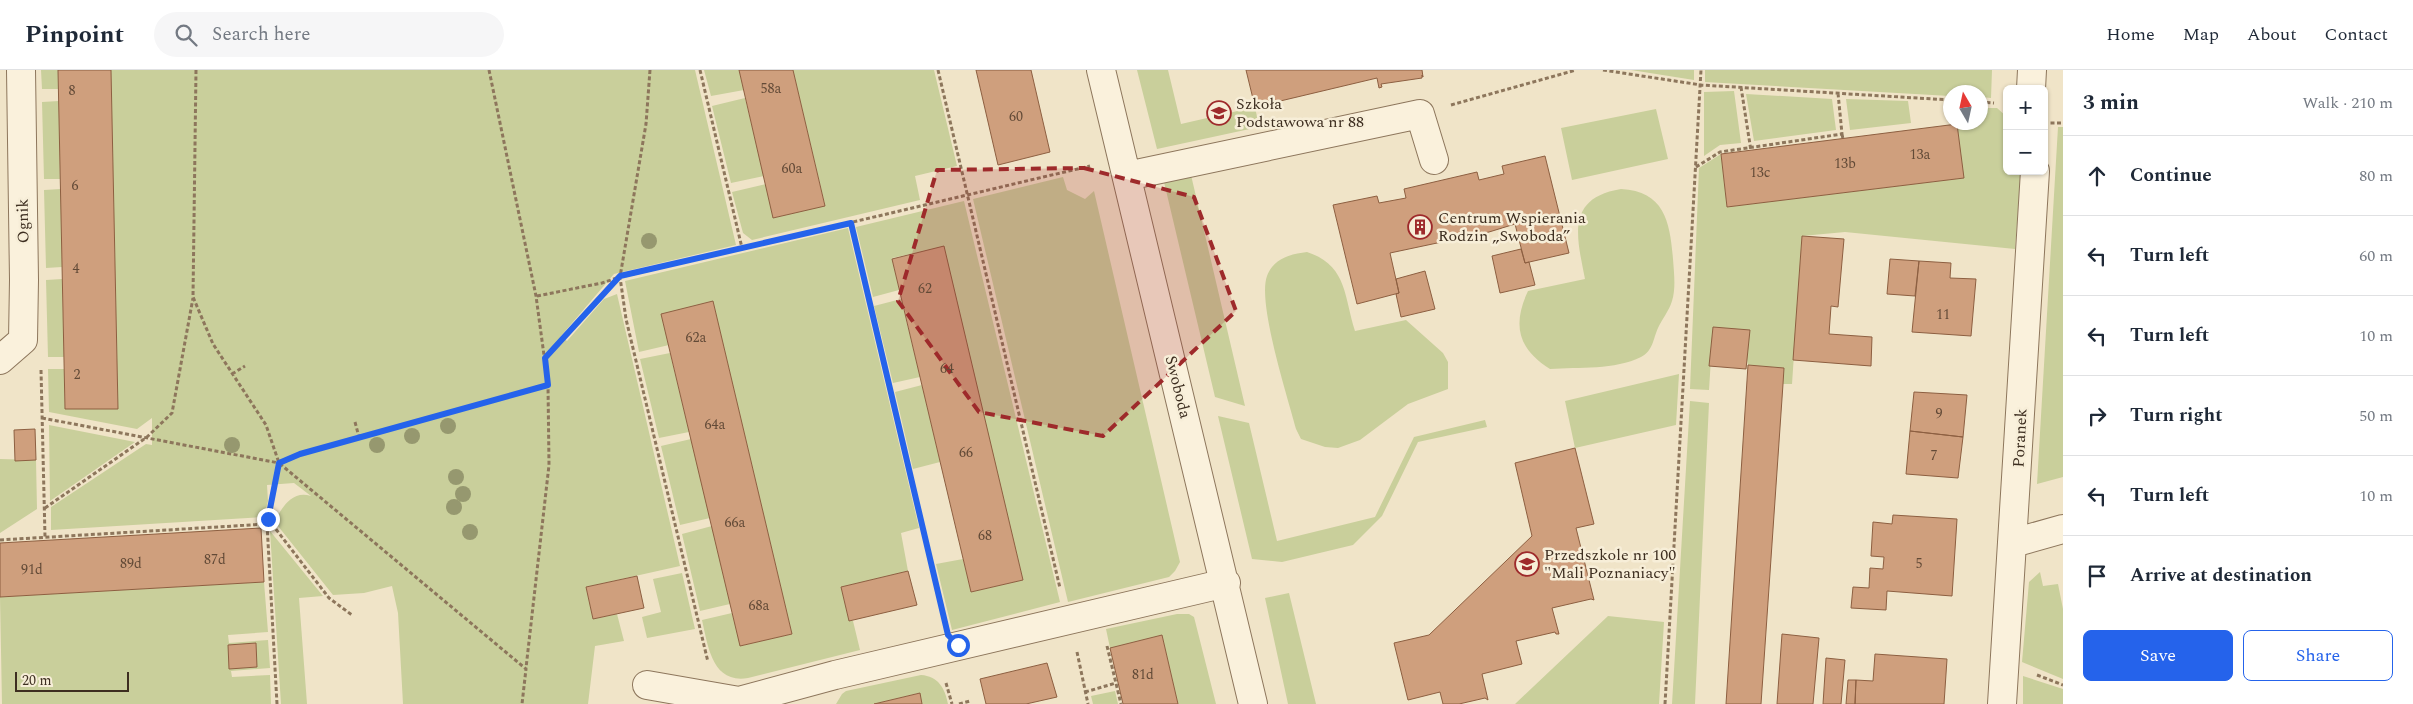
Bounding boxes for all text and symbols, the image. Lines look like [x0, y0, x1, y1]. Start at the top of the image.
search box [154, 12, 504, 57]
text: Pinpoint [25, 17, 124, 53]
text: Search here [212, 20, 310, 49]
icon: search [172, 21, 200, 49]
text: Home [2106, 21, 2155, 48]
text: Map [2183, 21, 2219, 48]
text: About [2247, 21, 2297, 48]
text: Contact [2325, 21, 2388, 48]
house number: 58a [761, 78, 782, 99]
house number: 8 [69, 80, 76, 101]
north arrow [1943, 85, 1988, 130]
map controls [2003, 85, 2048, 175]
button: + [2003, 85, 2048, 130]
text: 3 min [2083, 87, 2139, 119]
text: Walk · 210 m [2302, 91, 2393, 115]
place label: Szkoła Podstawowa nr 88 [1236, 92, 1364, 134]
school or university icon: Szkoła Podstawowa nr 88 [1206, 100, 1232, 126]
house number: 60 [1009, 106, 1023, 127]
button: − [2003, 130, 2048, 175]
house number: 13a [1910, 144, 1931, 165]
house number: 13b [1834, 153, 1856, 174]
house number: 60a [782, 158, 803, 179]
text: Continue [2130, 161, 2212, 190]
house number: 13c [1750, 162, 1771, 183]
icon: ahead [2083, 162, 2111, 190]
text: 80 m [2359, 164, 2393, 188]
house number: 6 [72, 175, 79, 196]
street label: Ognik [11, 198, 35, 244]
place label: Centrum Wspierania Rodzin „Swoboda” [1438, 206, 1586, 248]
building icon: Centrum Wspierania Rodzin „Swoboda” [1407, 214, 1433, 240]
text: Turn left [2130, 241, 2209, 270]
icon: left [2083, 242, 2111, 270]
text: 60 m [2359, 244, 2393, 268]
house number: 4 [73, 258, 80, 279]
house number: 62 [918, 278, 932, 299]
house number: 11 [1936, 304, 1950, 325]
text: Turn left [2130, 321, 2209, 350]
icon: left [2083, 322, 2111, 350]
text: 10 m [2359, 324, 2393, 348]
house number: 62a [686, 327, 707, 348]
street label: Swoboda [1159, 353, 1197, 421]
house number: 64 [940, 358, 954, 379]
house number: 2 [74, 364, 81, 385]
text: Turn right [2130, 401, 2223, 430]
icon: right [2083, 402, 2111, 430]
house number: 9 [1936, 403, 1943, 424]
text: 50 m [2359, 404, 2393, 428]
street label: Poranek [2006, 408, 2034, 468]
house number: 64a [705, 414, 726, 435]
house number: 66 [959, 442, 973, 463]
house number: 7 [1931, 445, 1938, 466]
text: Turn left [2130, 481, 2209, 510]
icon: left [2083, 482, 2111, 510]
text: 10 m [2359, 484, 2393, 508]
route end [257, 508, 280, 531]
house number: 66a [725, 512, 746, 533]
house number: 68 [978, 525, 992, 546]
place label: Przedszkole nr 100 "Mali Poznaniacy" [1544, 543, 1676, 585]
house number: 87d [204, 549, 226, 570]
school or university icon: Przedszkole nr 100 "Mali Poznaniacy" [1514, 551, 1540, 577]
house number: 89d [120, 553, 142, 574]
house number: 5 [1916, 553, 1923, 574]
house number: 91d [21, 559, 43, 580]
text: Arrive at destination [2130, 561, 2312, 590]
icon: arrive [2083, 562, 2111, 590]
house number: 68a [749, 595, 770, 616]
button: Save [2083, 630, 2233, 681]
button: Share [2243, 630, 2393, 681]
route start [947, 634, 970, 657]
house number: 81d [1132, 664, 1154, 685]
scale bar [15, 669, 129, 692]
text: 20 m [22, 670, 52, 691]

